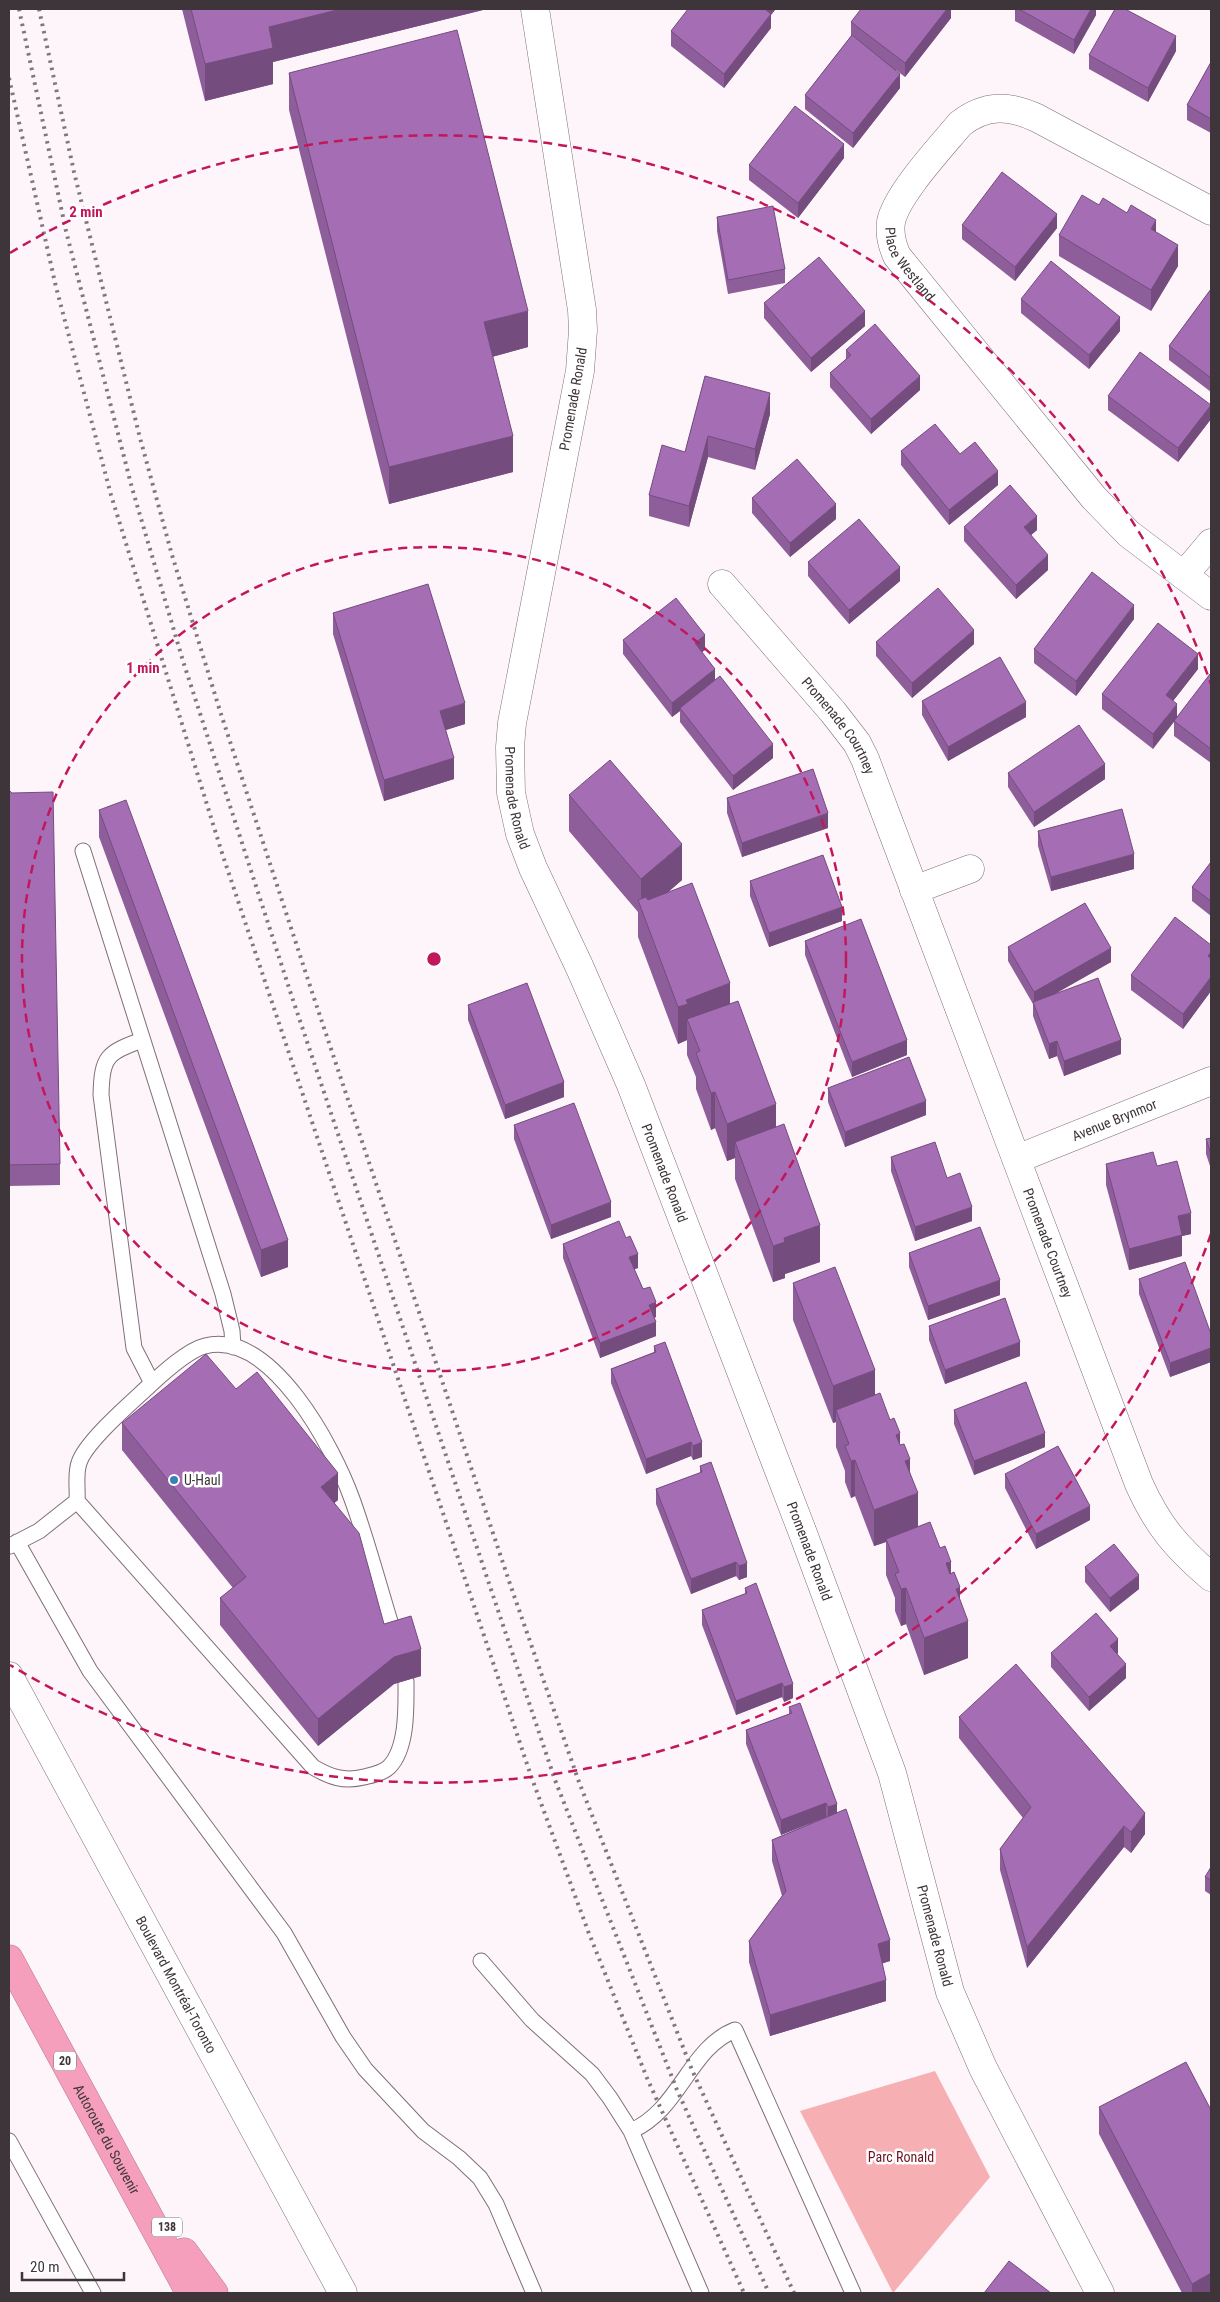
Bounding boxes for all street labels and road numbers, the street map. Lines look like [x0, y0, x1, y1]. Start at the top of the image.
street label: Place Westland [882, 227, 938, 304]
street label: Promenade Ronald [556, 346, 590, 452]
street label: Promenade Courtney [799, 674, 878, 776]
street label: Promenade Ronald [502, 746, 533, 852]
street label: Avenue Brynmor [1070, 1096, 1159, 1144]
street label: Promenade Ronald [639, 1121, 691, 1224]
street label: Promenade Courtney [1020, 1186, 1076, 1300]
street label: Promenade Ronald [784, 1499, 835, 1603]
street label: Promenade Ronald [914, 1883, 956, 1988]
street label: Boulevard Montréal-Toronto [133, 1913, 220, 2056]
road number: 20 [54, 2052, 76, 2070]
street label: Autoroute du Souvenir [70, 2082, 143, 2197]
road number: 138 [152, 2218, 182, 2236]

